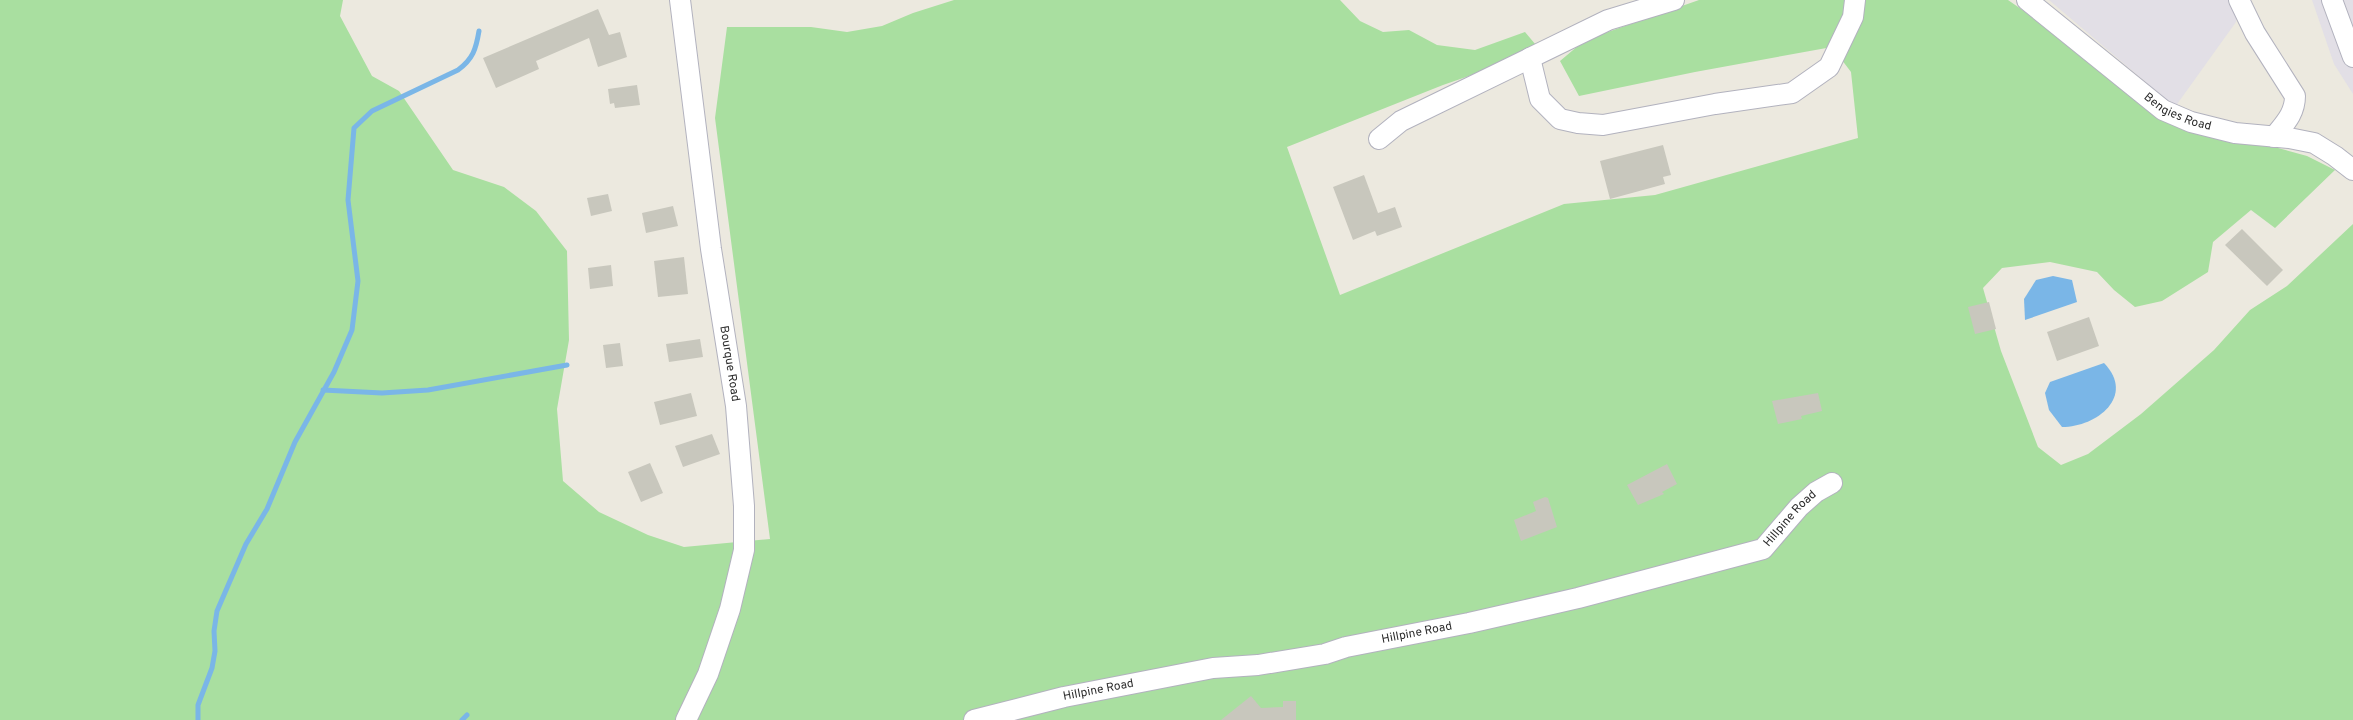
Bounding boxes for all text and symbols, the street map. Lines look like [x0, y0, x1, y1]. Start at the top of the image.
street label: Bengies Road [2140, 89, 2213, 135]
street label: Bourque Road [715, 325, 743, 403]
street label: Hillpine Road [1760, 487, 1820, 551]
street label: Hillpine Road [1380, 618, 1454, 648]
street label: Hillpine Road [1062, 676, 1135, 705]

